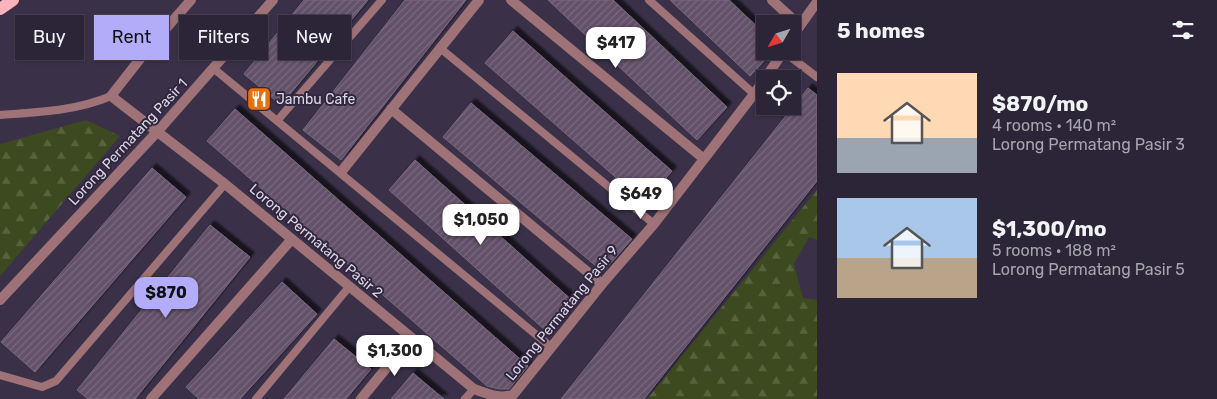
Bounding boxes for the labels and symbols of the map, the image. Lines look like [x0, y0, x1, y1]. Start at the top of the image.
north arrow [756, 15, 801, 60]
pin: $417 [586, 27, 646, 69]
street label: Lorong Permatang Pasir 1 [65, 75, 191, 209]
restaurant icon: Jambu Cafe [246, 86, 272, 112]
place label: Jambu Cafe [276, 91, 355, 108]
pin: $649 [611, 178, 671, 220]
street label: Lorong Permatang Pasir 2 [246, 180, 386, 302]
pin: $1,050 [440, 204, 522, 246]
street label: Lorong Permatang Pasir 9 [502, 242, 622, 384]
pin: $870 [136, 276, 196, 319]
pin: $1,300 [354, 334, 436, 377]

